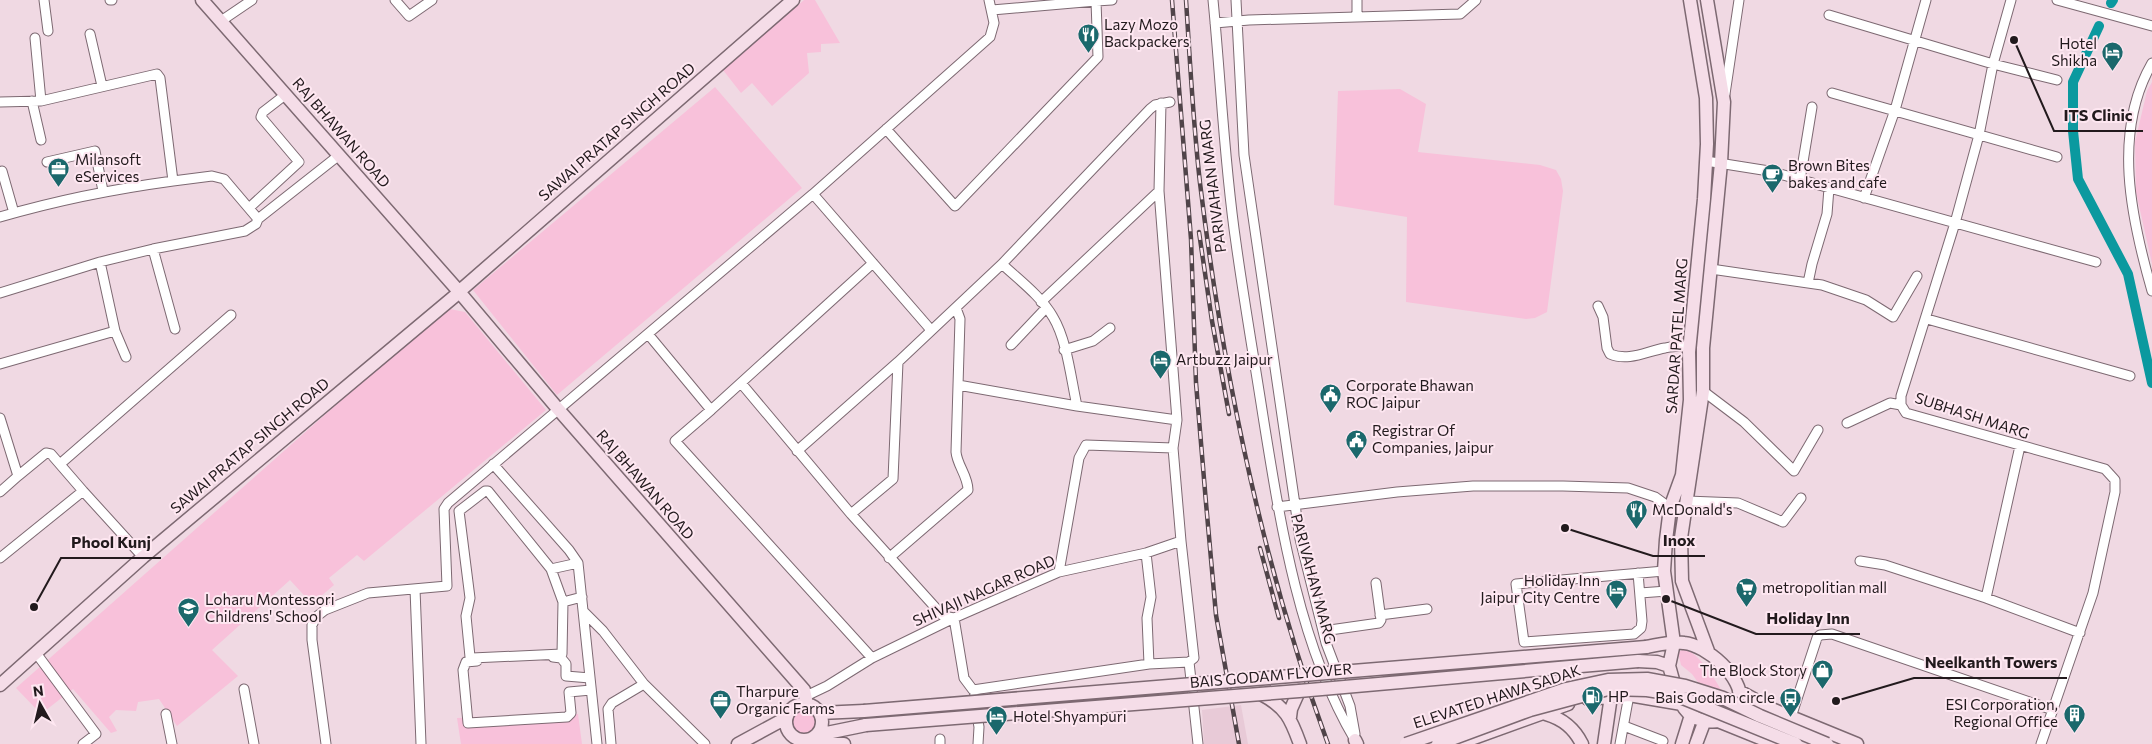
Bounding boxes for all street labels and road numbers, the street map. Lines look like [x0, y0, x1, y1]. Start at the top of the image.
street label: SAWAI PRATAP SINGH ROAD [534, 58, 698, 204]
street label: RAJ BHAWAN ROAD [289, 74, 394, 191]
street label: PARIVAHAN MARG [1195, 118, 1229, 254]
street label: SARDAR PATEL MARG [1662, 257, 1690, 414]
street label: SAWAI PRATAP SINGH ROAD [166, 374, 332, 517]
street label: SUBHASH MARG [1913, 388, 2032, 442]
street label: RAJ BHAWAN ROAD [593, 426, 698, 543]
street label: PARIVAHAN MARG [1288, 512, 1340, 646]
street label: SHIVAJI NAGAR ROAD [910, 551, 1057, 630]
street label: BAIS GODAM FLYOVER [1189, 659, 1353, 691]
street label: ELEVATED HAWA SADAK [1411, 660, 1583, 732]

